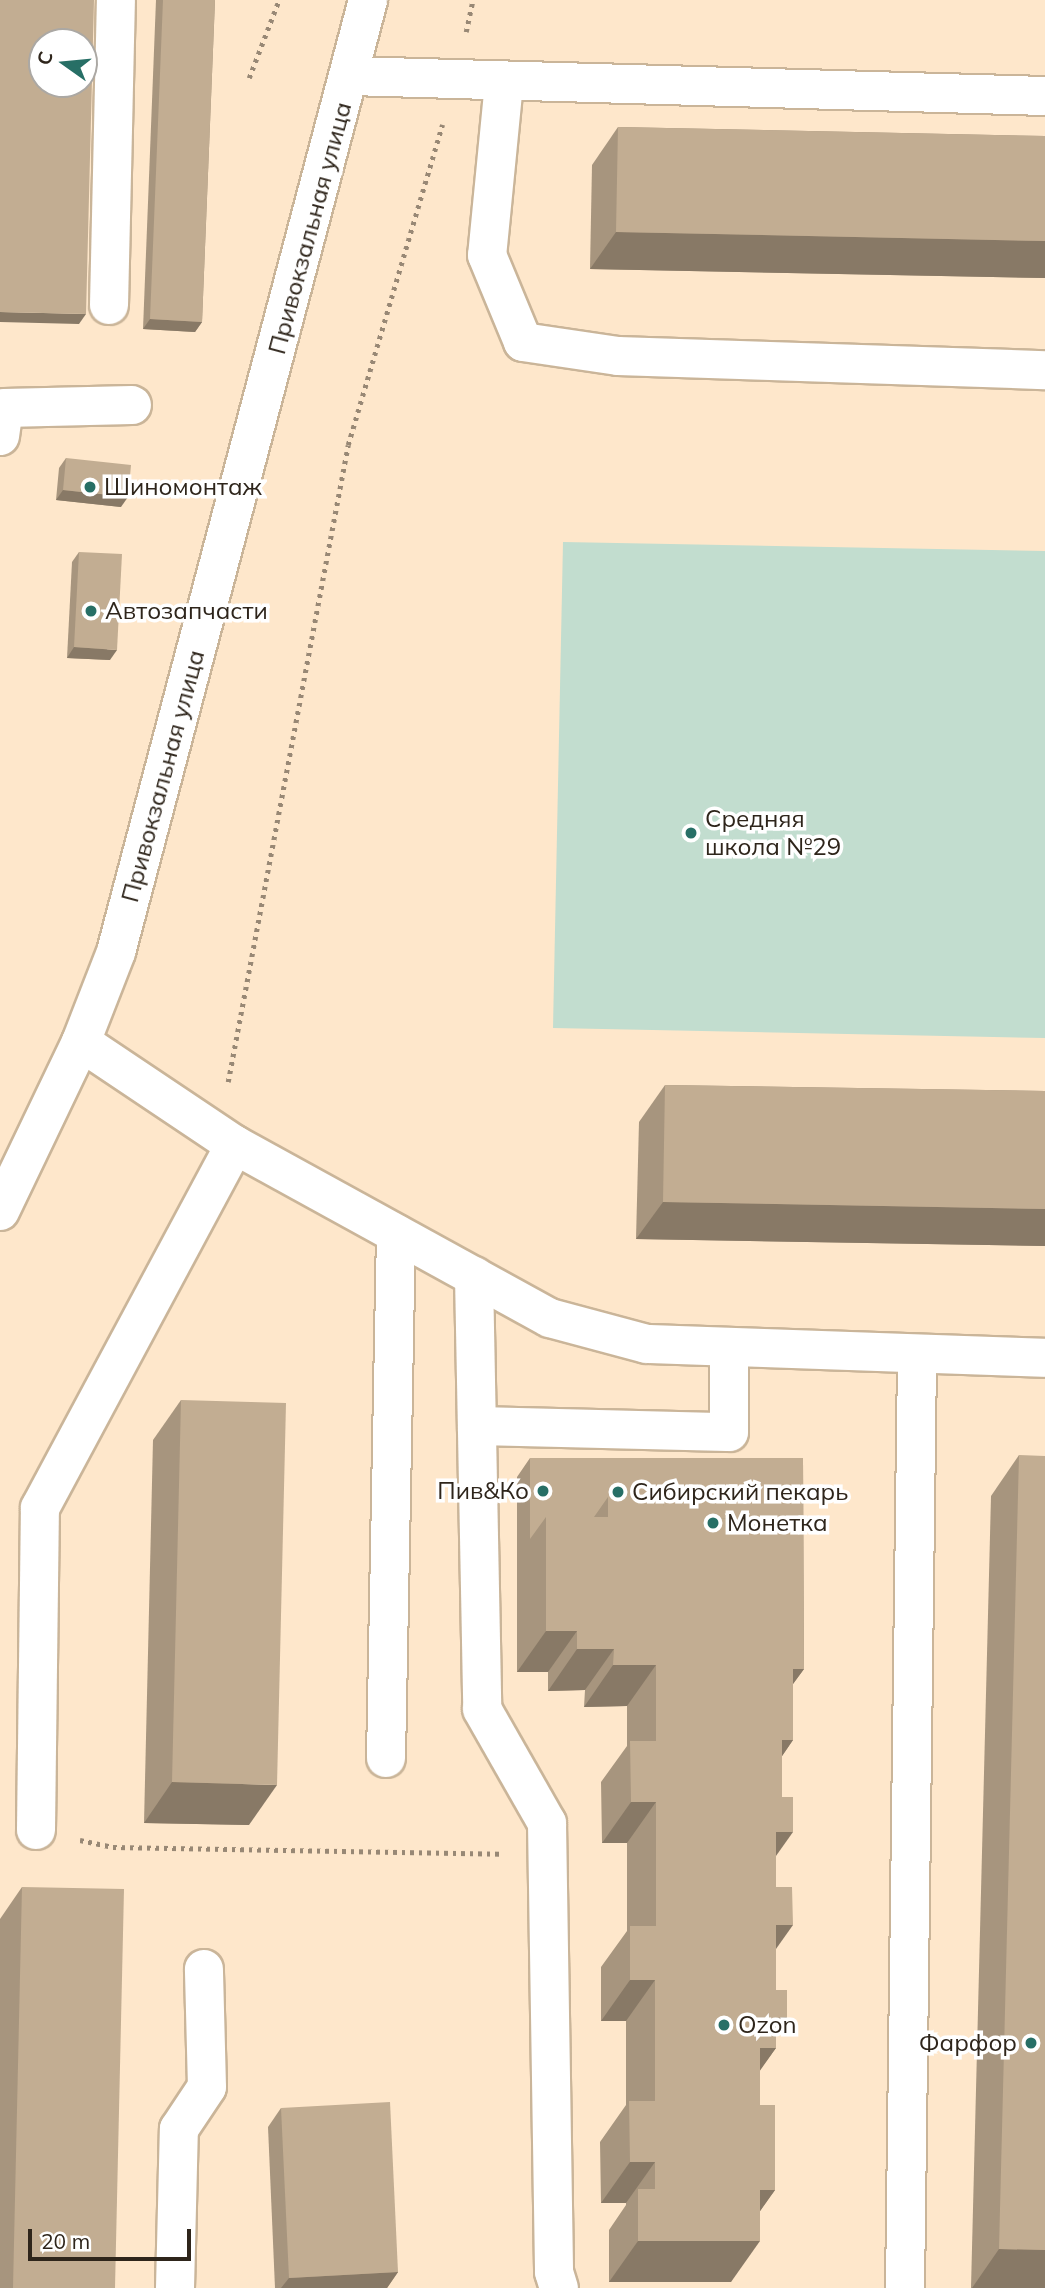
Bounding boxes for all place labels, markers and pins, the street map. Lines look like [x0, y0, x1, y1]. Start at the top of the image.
place label: Шиномонтаж [104, 473, 262, 501]
marker: Шиномонтаж [82, 479, 98, 495]
place label: Автозапчасти [105, 597, 268, 625]
marker: Автозапчасти [83, 603, 99, 619]
place label: Средняя школа №29 [705, 805, 841, 861]
marker: Средняя школа №29 [683, 825, 699, 841]
place label: Пив&Ко [437, 1477, 529, 1505]
place label: Сибирский пекарь [632, 1478, 848, 1506]
marker: Пив&Ко [535, 1483, 551, 1499]
marker: Сибирский пекарь [610, 1484, 626, 1500]
place label: Монетка [727, 1509, 828, 1537]
marker: Монетка [705, 1515, 721, 1531]
place label: Ozon [738, 2011, 797, 2039]
marker: Ozon [716, 2017, 732, 2033]
place label: Фарфор [919, 2029, 1017, 2057]
marker: Фарфор [1023, 2035, 1039, 2051]

